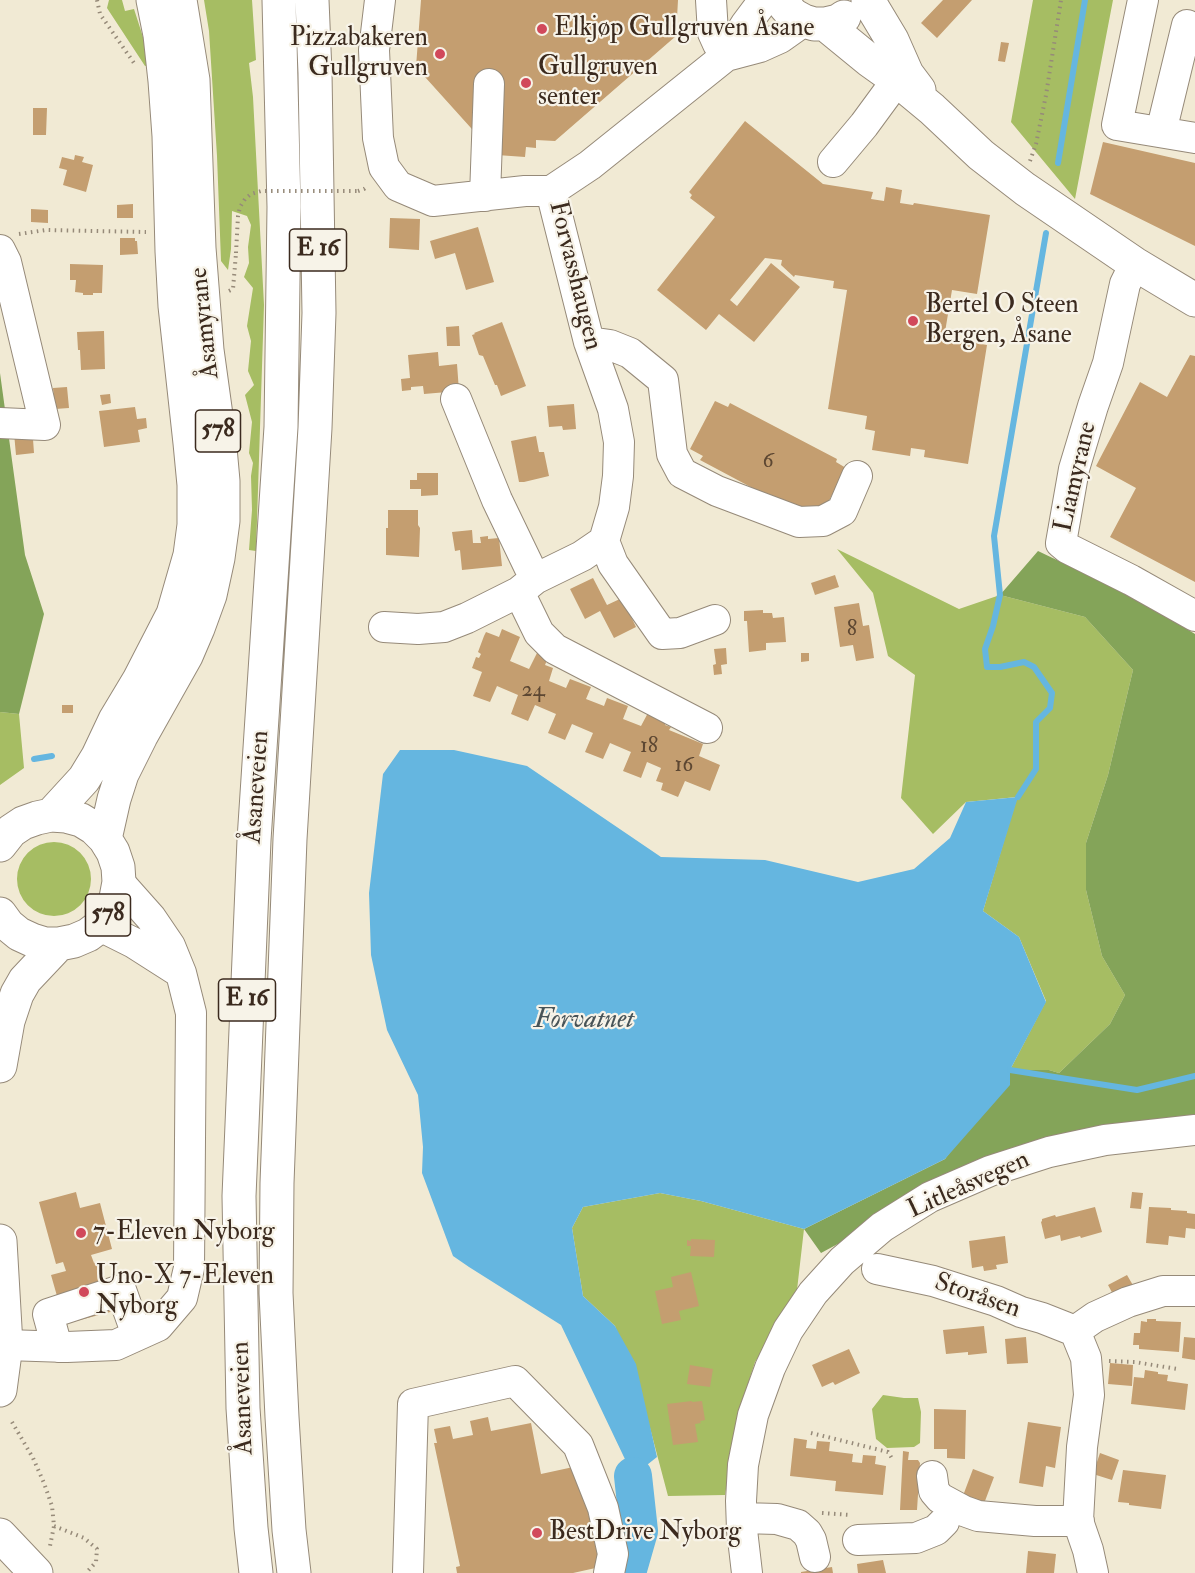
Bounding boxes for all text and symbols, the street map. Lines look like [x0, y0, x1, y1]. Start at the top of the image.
place label: Elkjøp Gullgruven Åsane [554, 13, 814, 45]
marker: Elkjøp Gullgruven Åsane [535, 22, 549, 36]
place label: Pizzabakeren Gullgruven [290, 23, 428, 84]
marker: Pizzabakeren Gullgruven [433, 47, 447, 61]
place label: Gullgruven senter [538, 52, 658, 113]
marker: Gullgruven senter [519, 76, 533, 90]
street label: Forvasshaugen [540, 198, 608, 354]
road number: E 16 [290, 229, 346, 271]
street label: Åsamyrane [185, 266, 227, 380]
place label: Bertel O Steen Bergen, Åsane [925, 290, 1079, 352]
marker: Bertel O Steen Bergen, Åsane [906, 314, 920, 328]
road number: 578 [196, 410, 240, 452]
street label: Liamyrane [1049, 419, 1105, 535]
house number: 6 [762, 449, 774, 475]
house number: 8 [847, 617, 857, 643]
house number: 24 [521, 678, 545, 704]
street label: Åsaneveien [238, 729, 278, 845]
house number: 18 [640, 734, 658, 760]
house number: 16 [675, 753, 693, 779]
road number: 578 [86, 894, 130, 936]
road number: E 16 [218, 979, 276, 1021]
water label: Forvatnet [534, 1005, 634, 1037]
street label: Litleåsvegen [903, 1145, 1035, 1227]
place label: 7-Eleven Nyborg [93, 1217, 275, 1249]
marker: 7-Eleven Nyborg [74, 1226, 88, 1240]
place label: Uno-X 7-Eleven Nyborg [96, 1261, 274, 1322]
street label: Storåsen [930, 1268, 1024, 1326]
marker: Uno-X 7-Eleven Nyborg [77, 1285, 91, 1299]
street label: Åsaneveien [226, 1341, 262, 1455]
place label: BestDrive Nyborg [549, 1517, 741, 1549]
marker: BestDrive Nyborg [530, 1526, 544, 1540]

